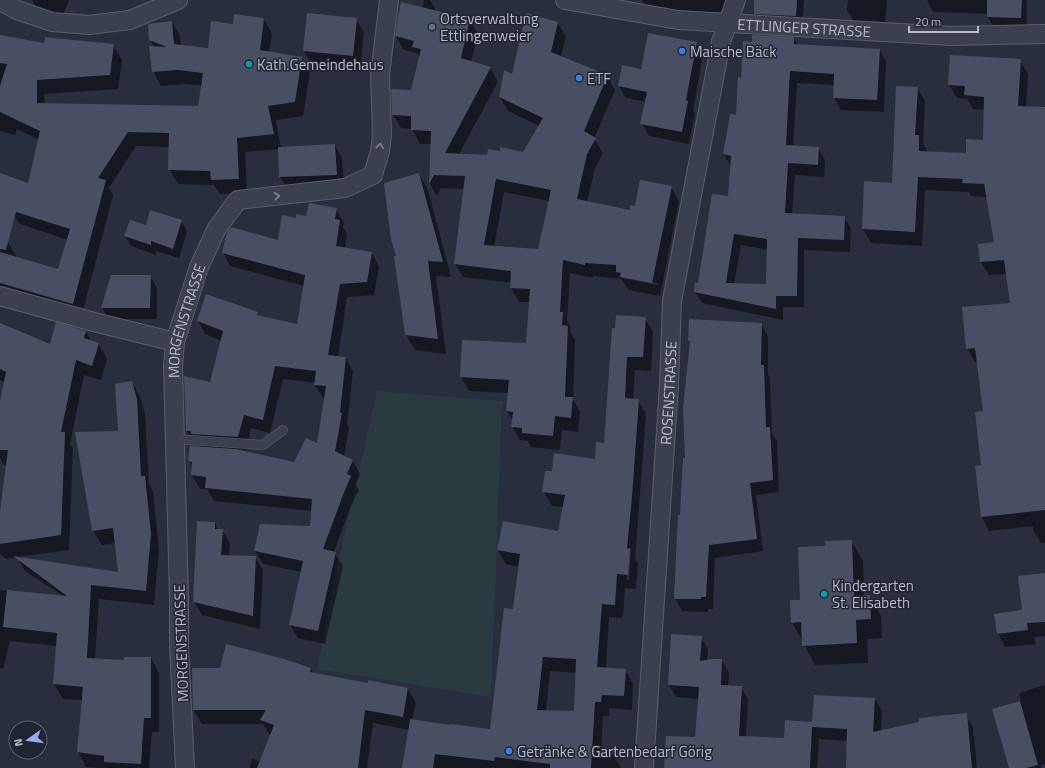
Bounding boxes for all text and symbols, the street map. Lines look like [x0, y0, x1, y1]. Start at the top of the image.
place label: Ortsverwaltung Ettlingenweier [440, 7, 539, 47]
scale bar [909, 8, 978, 34]
street label: ETTLINGER STRASSE [737, 12, 871, 43]
text: 20 m [915, 12, 941, 31]
marker: Ortsverwaltung Ettlingenweier [427, 22, 437, 32]
place label: Maische Bäck [690, 40, 776, 63]
marker: Maische Bäck [677, 46, 687, 56]
place label: Kath.Gemeindehaus [257, 53, 384, 76]
marker: Kath.Gemeindehaus [244, 59, 254, 69]
place label: ETF [587, 67, 611, 90]
marker: ETF [574, 73, 584, 83]
one-way arrow [376, 143, 385, 149]
one-way arrow [274, 191, 280, 200]
street label: MORGENSTRASSE [161, 261, 211, 379]
street label: ROSENSTRASSE [654, 340, 682, 446]
place label: Kindergarten St. Elisabeth [832, 574, 914, 614]
street label: MORGENSTRASSE [167, 584, 195, 702]
marker: Kindergarten St. Elisabeth [819, 589, 829, 599]
north arrow [8, 720, 48, 760]
text: N [10, 737, 27, 748]
place label: Getränke & Gartenbedarf Görig [517, 740, 712, 763]
marker: Getränke & Gartenbedarf Görig [504, 746, 514, 756]

